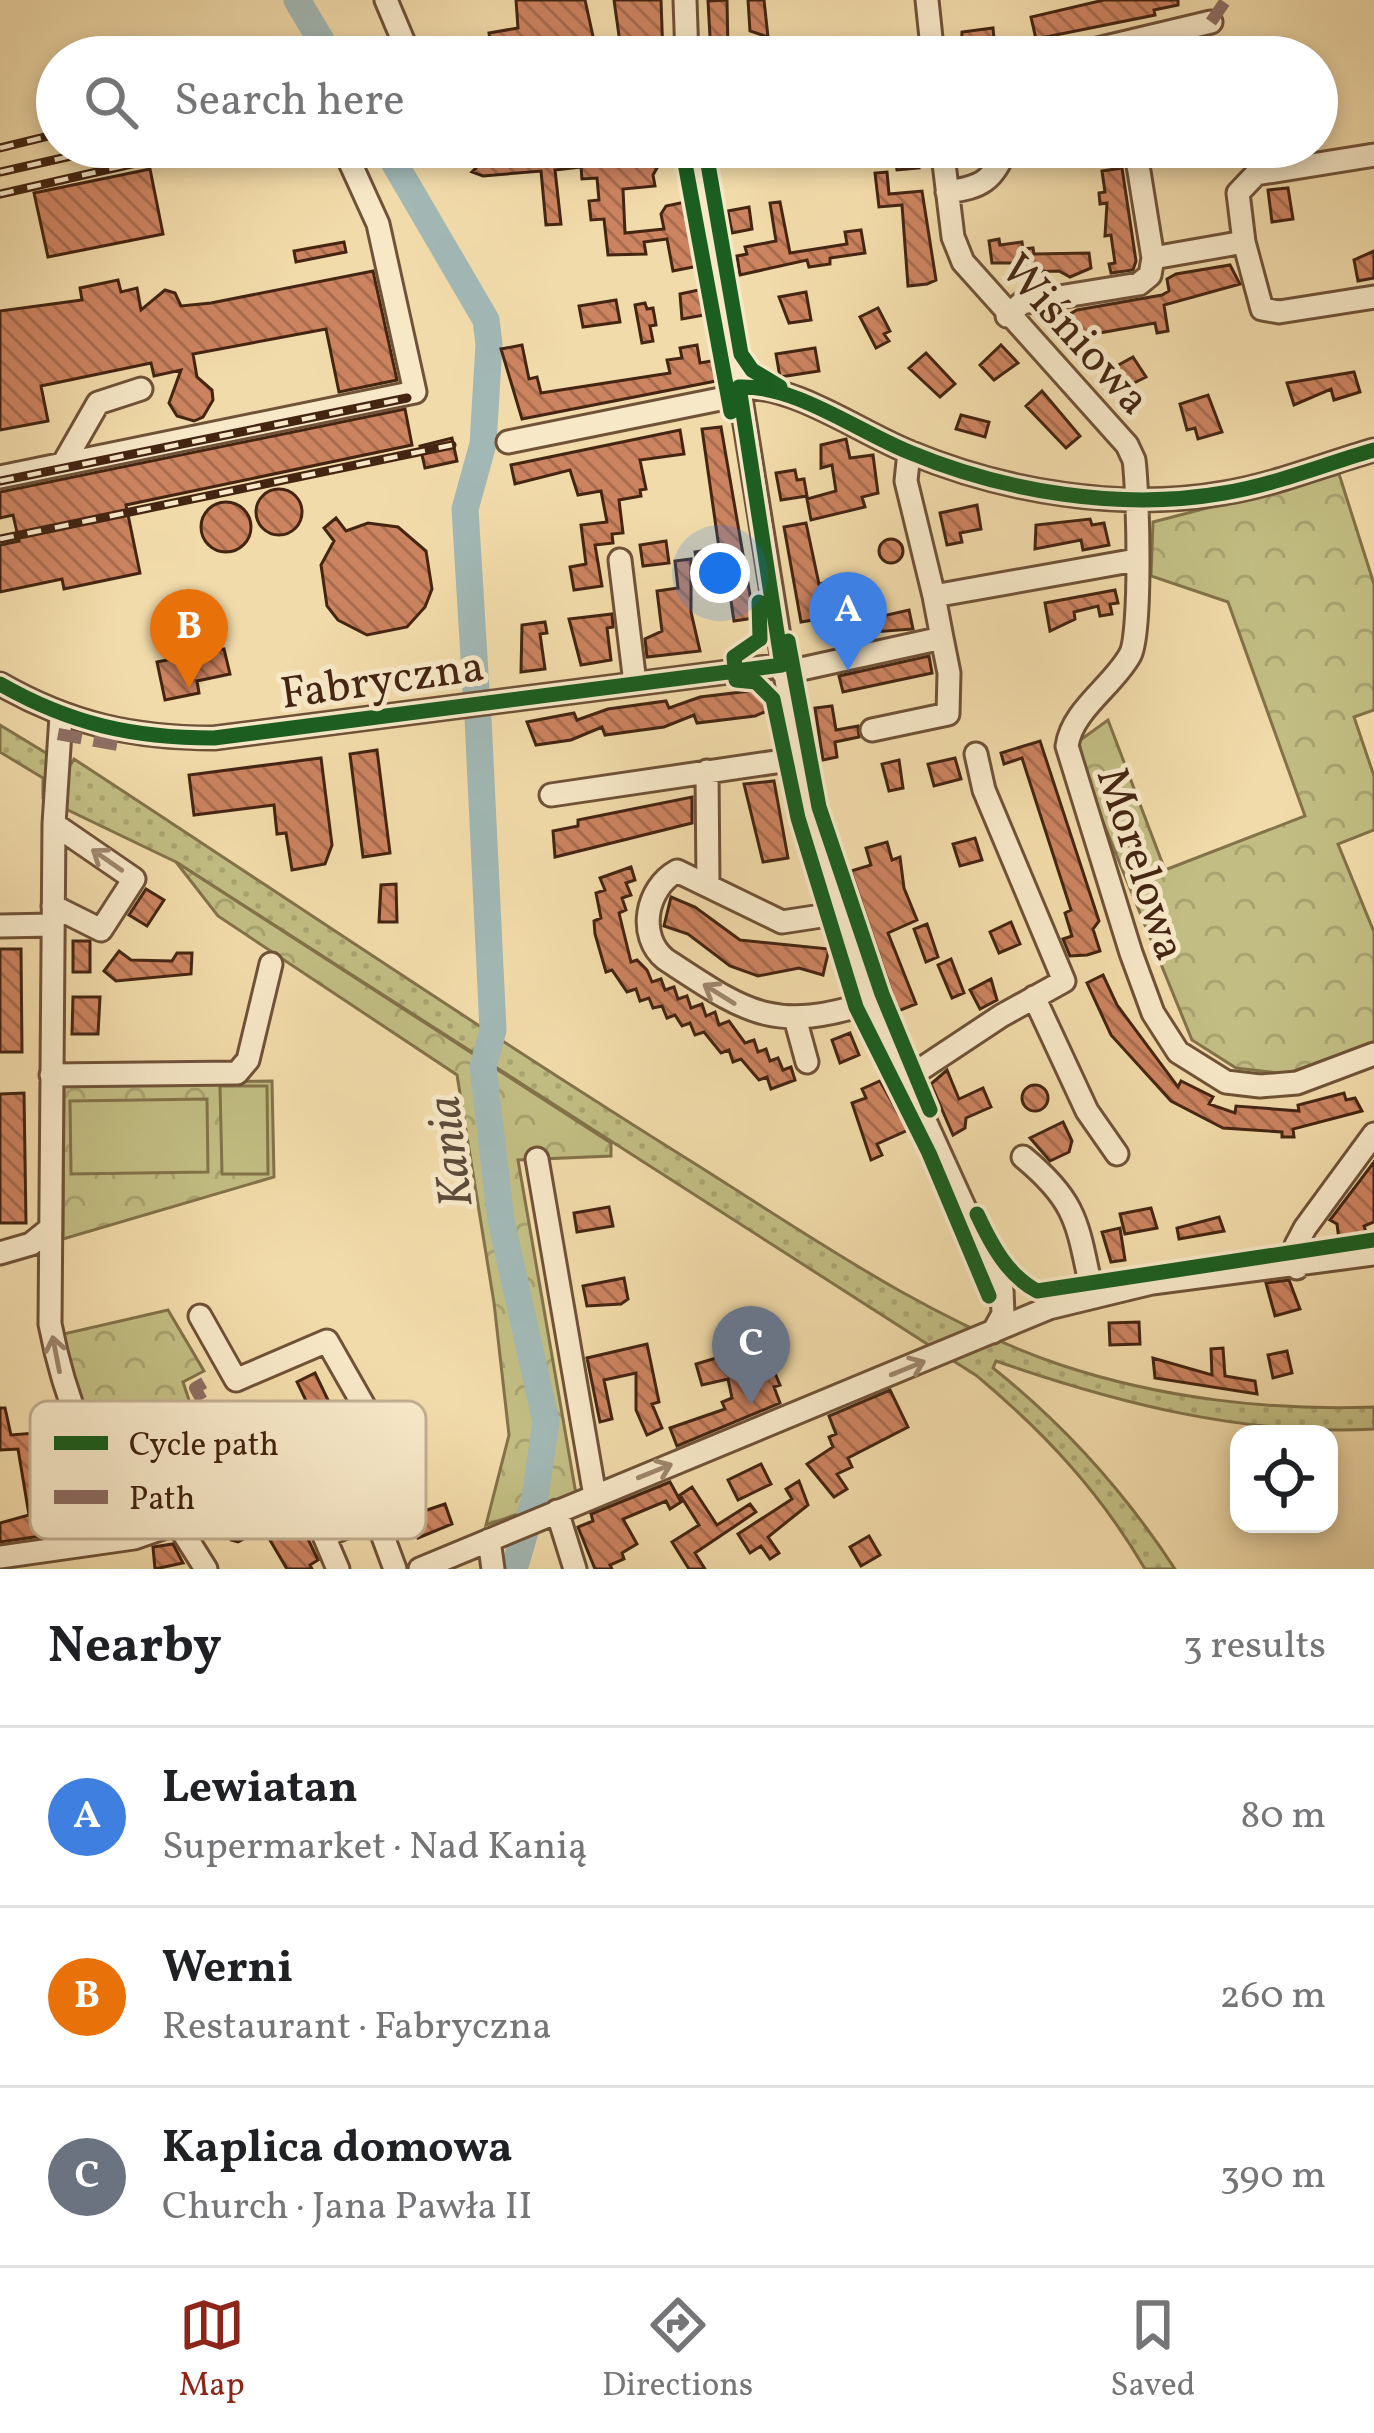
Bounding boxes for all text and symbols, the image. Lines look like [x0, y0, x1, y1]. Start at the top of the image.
search box [36, 36, 1338, 168]
icon: search [78, 69, 144, 135]
text: Search here [174, 71, 405, 134]
street label: Wiśniowa [984, 241, 1163, 431]
your location [690, 543, 750, 603]
pin: A [809, 572, 887, 671]
pin: B [150, 589, 228, 688]
street label: Fabryczna [277, 637, 488, 728]
street label: Morelowa [1078, 760, 1199, 969]
one-way arrow [90, 848, 124, 873]
one-way arrow [703, 982, 737, 1007]
water label: Kania [412, 1092, 493, 1211]
pin: C [712, 1306, 790, 1405]
one-way arrow [44, 1335, 66, 1374]
one-way arrow [888, 1356, 925, 1377]
legend [30, 1401, 426, 1539]
text: Cycle path [129, 1424, 279, 1470]
map controls [1230, 1425, 1338, 1533]
button: locate [1230, 1425, 1338, 1533]
one-way arrow [636, 1459, 673, 1480]
text: Path [129, 1478, 195, 1524]
text: Nearby [48, 1612, 222, 1683]
text: 3 results [1183, 1620, 1326, 1674]
text: Lewiatan [162, 1758, 358, 1821]
text: A [73, 1790, 101, 1844]
text: 80 m [1240, 1790, 1326, 1844]
text: Supermarket · Nad Kanią [162, 1821, 588, 1875]
text: Werni [162, 1938, 293, 2001]
text: B [74, 1970, 100, 2024]
text: 260 m [1220, 1970, 1326, 2024]
text: Restaurant · Fabryczna [162, 2001, 552, 2055]
text: Kaplica domowa [162, 2118, 513, 2181]
text: C [74, 2150, 100, 2204]
text: 390 m [1220, 2150, 1326, 2204]
text: Church · Jana Pawła II [162, 2181, 532, 2235]
tab: Map [179, 2292, 245, 2410]
tab: Directions [602, 2292, 753, 2410]
tab: Saved [1110, 2292, 1195, 2410]

